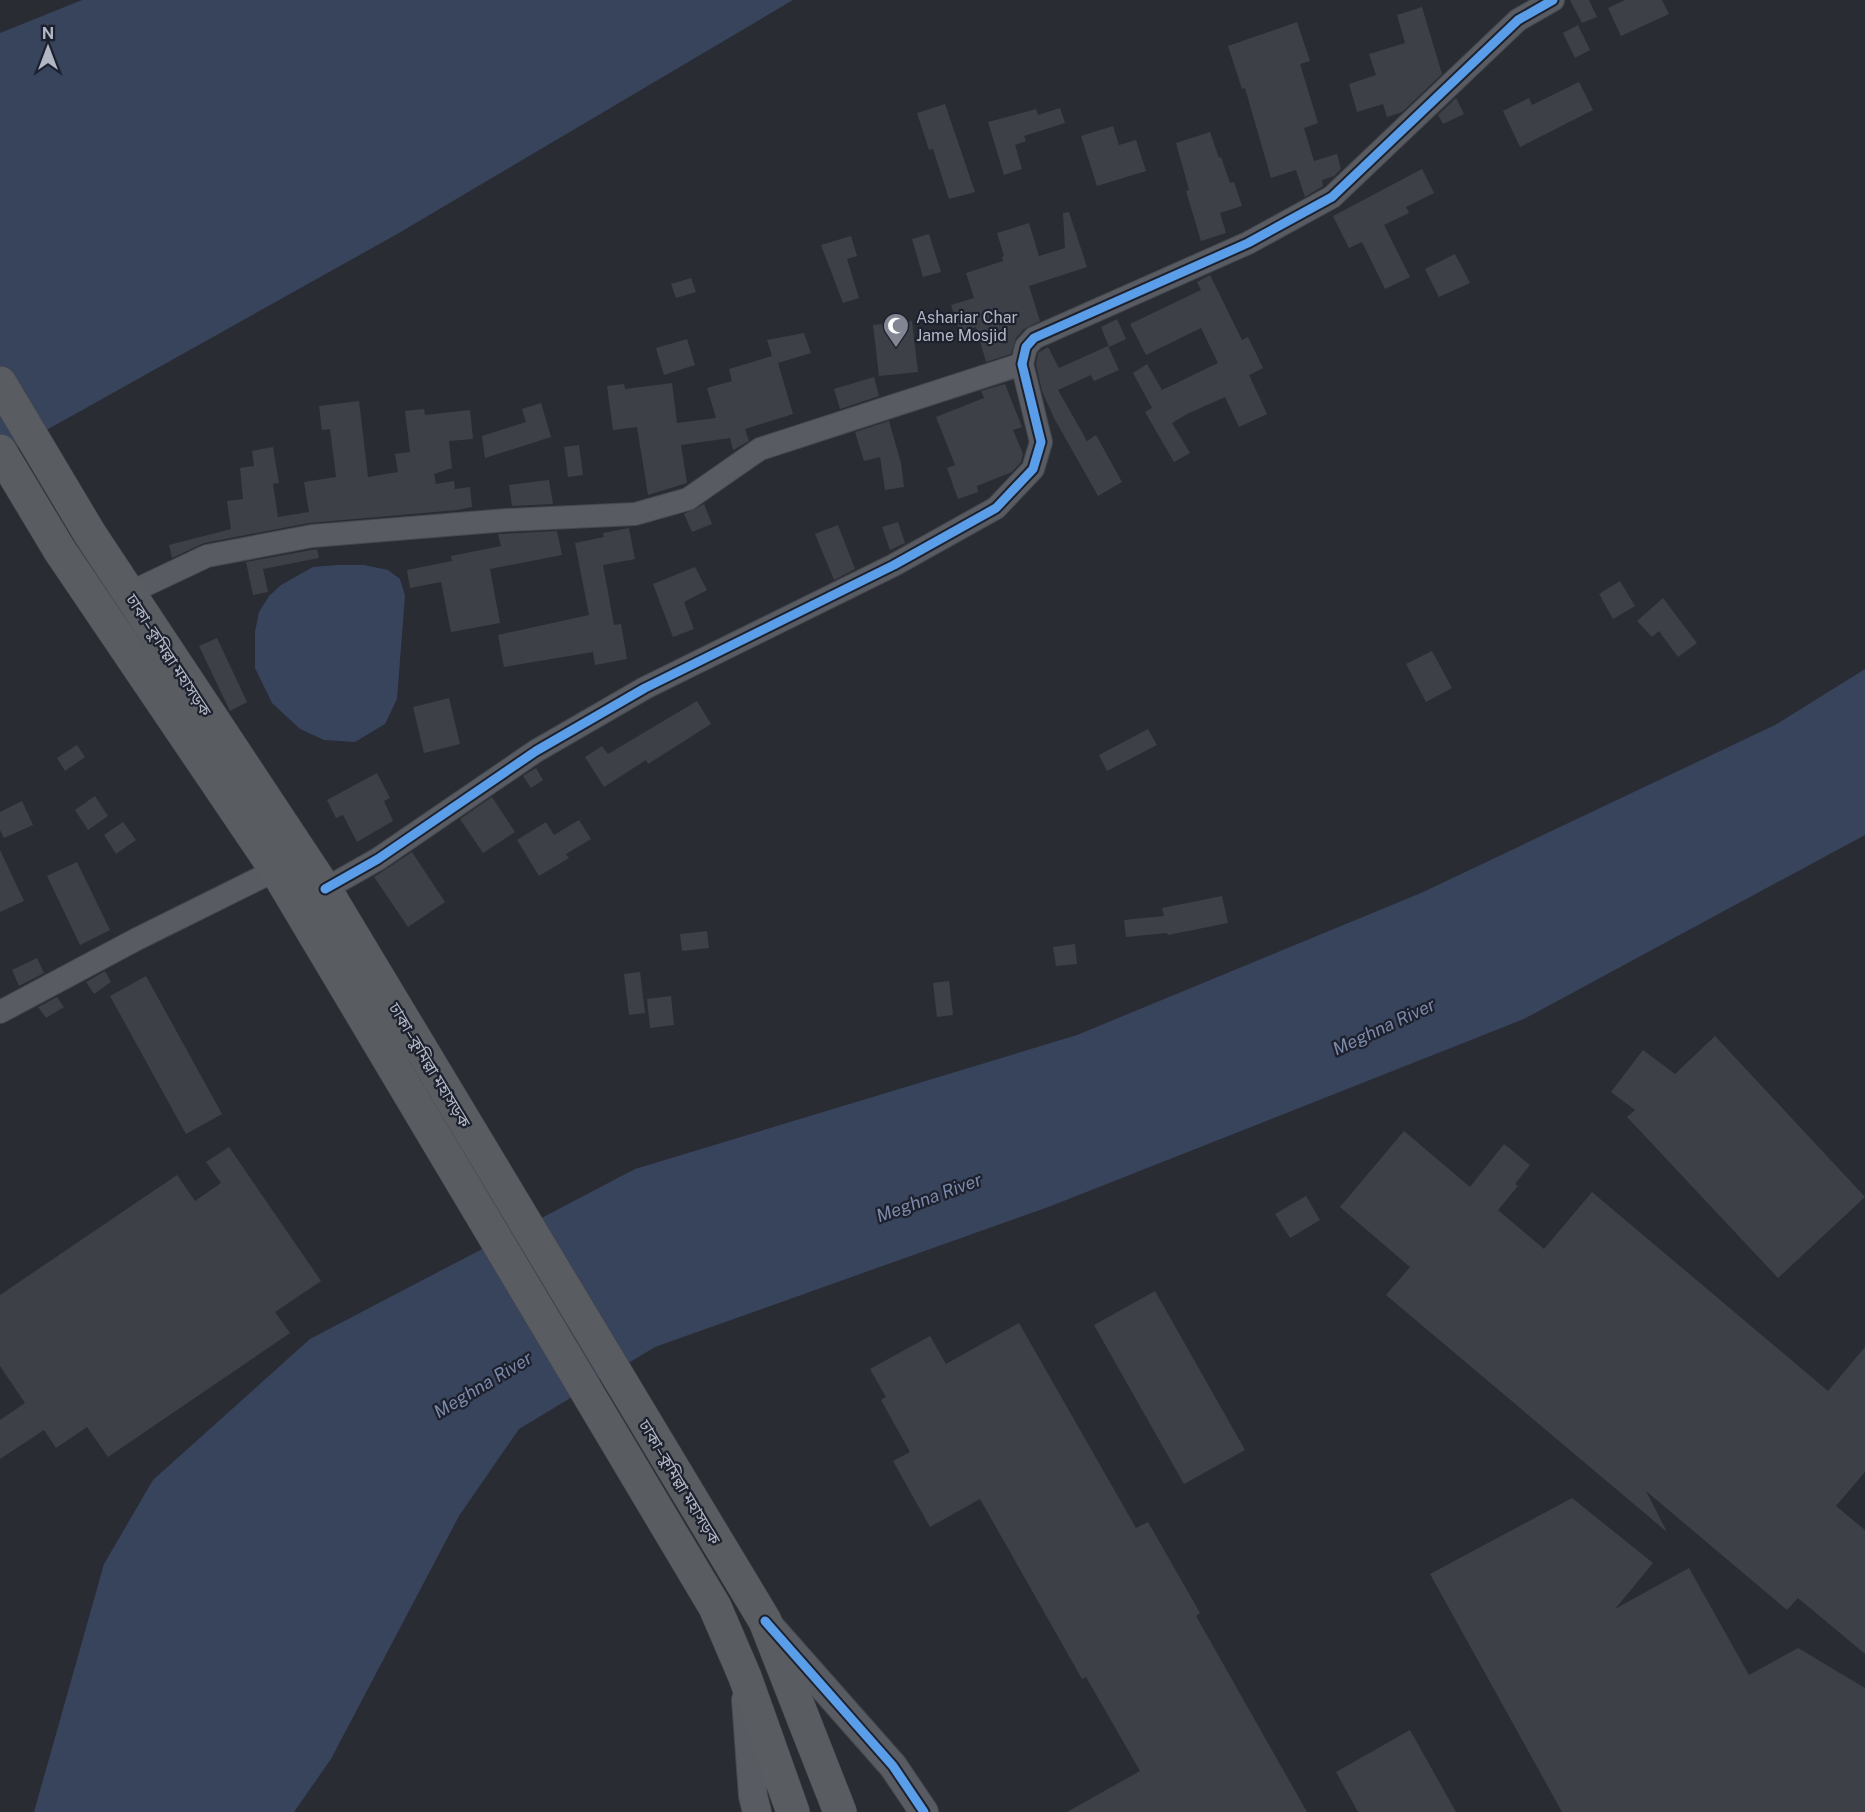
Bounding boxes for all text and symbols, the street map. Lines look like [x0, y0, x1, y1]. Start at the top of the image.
north arrow [18, 18, 78, 78]
text: N [42, 24, 54, 43]
place label: Ashariar Char Jame Mosjid [916, 308, 1018, 345]
mosque icon: Ashariar Char Jame Mosjid [881, 311, 911, 349]
street label: ঢাকা–কুমিল্লা মহাসড়ক [121, 590, 216, 721]
water label: Meghna River [1329, 994, 1439, 1059]
street label: ঢাকা–কুমিল্লা মহাসড়ক [384, 999, 475, 1132]
water label: Meghna River [873, 1169, 985, 1226]
water label: Meghna River [430, 1347, 536, 1422]
street label: ঢাকা–কুমিল্লা মহাসড়ক [634, 1416, 725, 1549]

